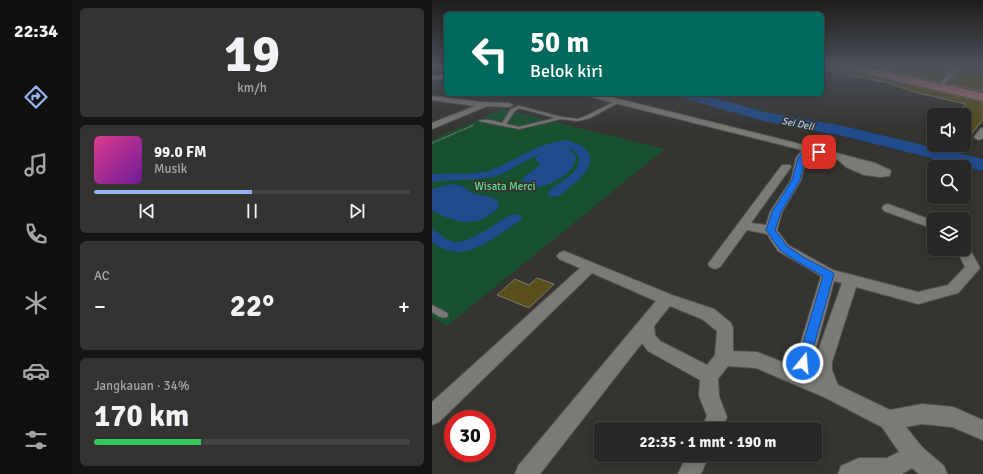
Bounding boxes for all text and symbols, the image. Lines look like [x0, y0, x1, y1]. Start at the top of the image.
text: 22:34 [14, 20, 58, 42]
text: 19 [224, 22, 280, 86]
text: 50 m [530, 26, 589, 60]
icon: left [464, 28, 516, 80]
text: Belok kiri [530, 60, 603, 82]
text: km/h [237, 80, 267, 96]
icon: directions [22, 83, 50, 111]
map controls [927, 108, 971, 256]
button: sound [927, 108, 971, 152]
water label: Sei Deli [781, 115, 816, 133]
pin [802, 135, 836, 169]
icon: arrive [808, 141, 830, 163]
text: 99.0 FM [154, 143, 206, 161]
icon: music [22, 151, 50, 179]
button: search [927, 160, 971, 204]
text: Musik [154, 161, 187, 177]
park label: Wisata Merci [475, 180, 535, 193]
icon: previous [136, 200, 158, 222]
icon: pause [241, 200, 263, 222]
icon: next [346, 200, 368, 222]
button: layers [927, 212, 971, 256]
icon: phone [22, 220, 50, 248]
text: AC [94, 268, 110, 284]
text: 22° [230, 288, 274, 325]
icon: climate [22, 289, 50, 317]
text: − [94, 293, 106, 320]
text: + [398, 293, 410, 320]
position arrow [782, 342, 824, 384]
icon: car [22, 357, 50, 385]
text: Jangkauan · 34% [94, 378, 189, 394]
text: 170 km [94, 398, 189, 435]
speed limit sign: 30 [444, 410, 496, 462]
icon: filters [22, 426, 50, 454]
text: 22:35 · 1 mnt · 190 m [640, 433, 776, 451]

